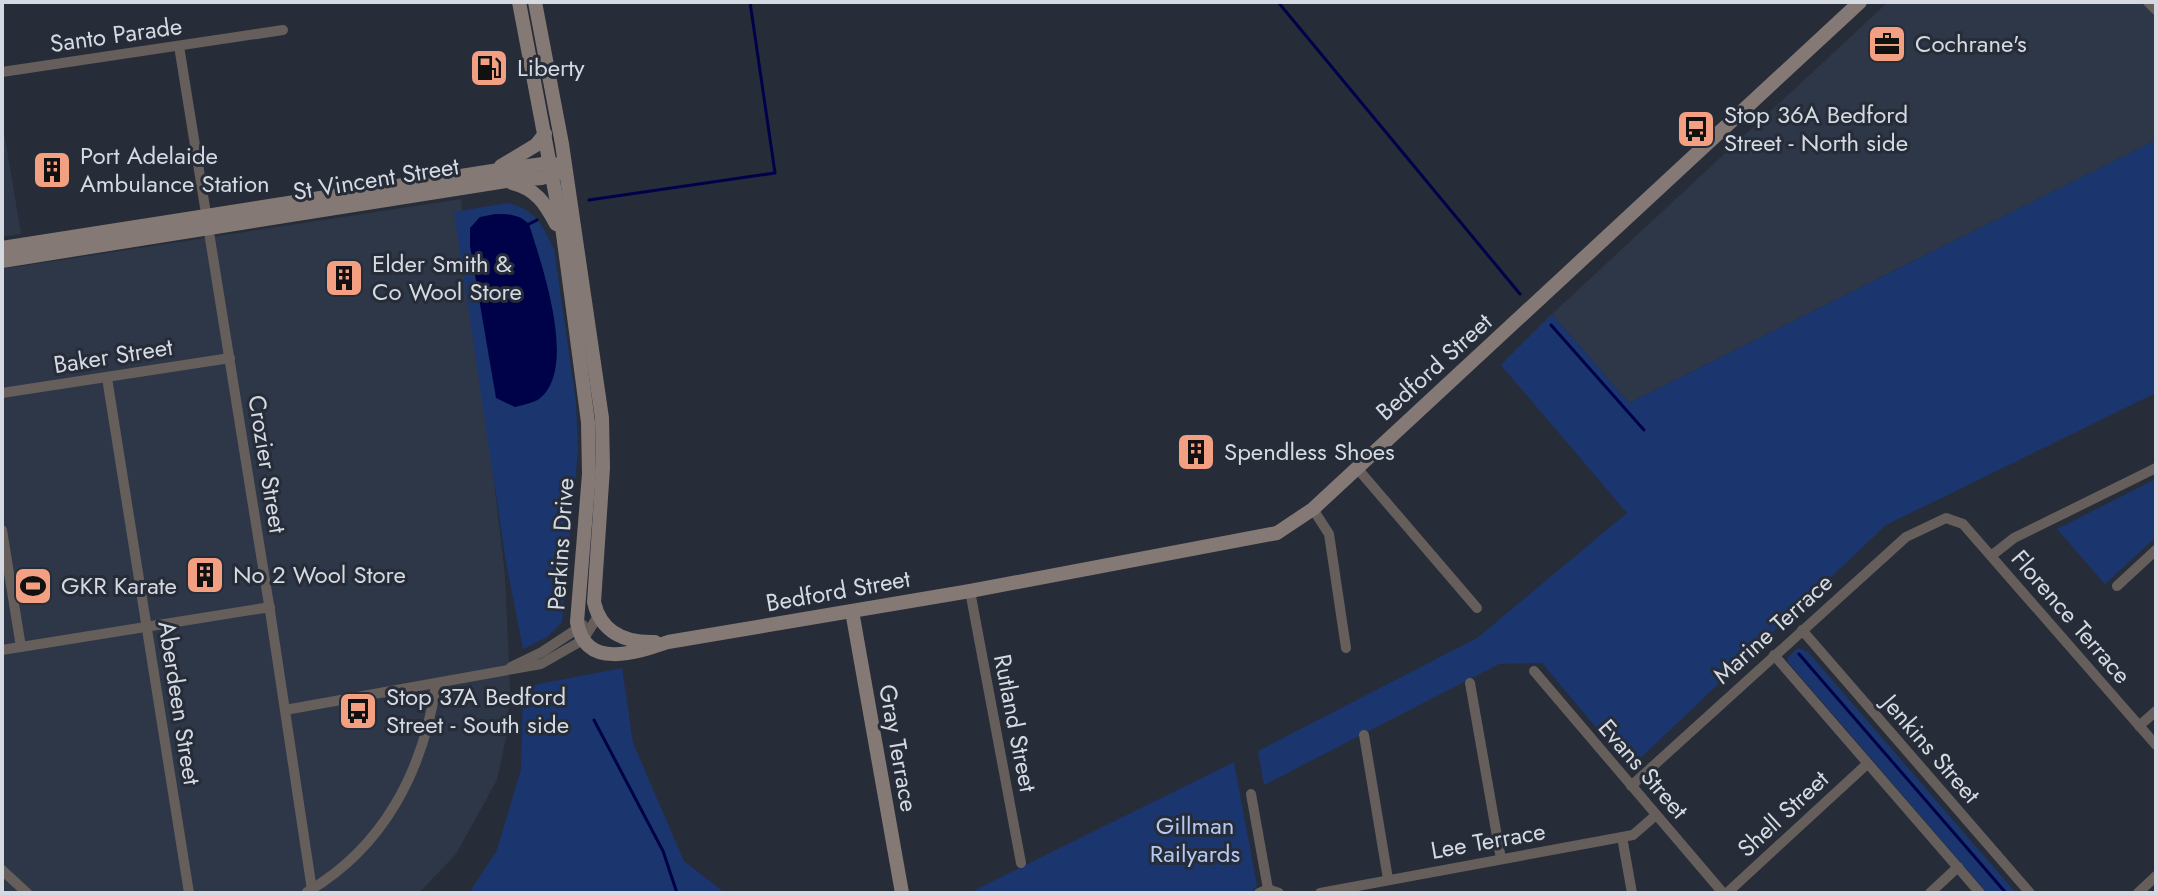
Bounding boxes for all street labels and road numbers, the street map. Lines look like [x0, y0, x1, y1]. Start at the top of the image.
street label: Santo Parade [48, 8, 184, 61]
street label: St Vincent Street [290, 148, 462, 209]
street label: Bedford Street [1368, 305, 1500, 428]
street label: Baker Street [51, 329, 175, 382]
street label: Crozier Street [239, 392, 296, 536]
street label: Perkins Drive [538, 477, 583, 611]
street label: Florence Terrace [2003, 542, 2140, 691]
street label: Bedford Street [763, 561, 913, 620]
street label: Marine Terrace [1705, 565, 1840, 692]
street label: Aberdeen Street [149, 618, 210, 788]
street label: Rutland Street [985, 651, 1046, 795]
street label: Gray Terrace [870, 681, 927, 814]
street label: Jenkins Street [1872, 684, 1989, 811]
street label: Evans Street [1590, 711, 1697, 826]
street label: Shell Street [1729, 762, 1836, 865]
street label: Lee Terrace [1428, 813, 1548, 868]

